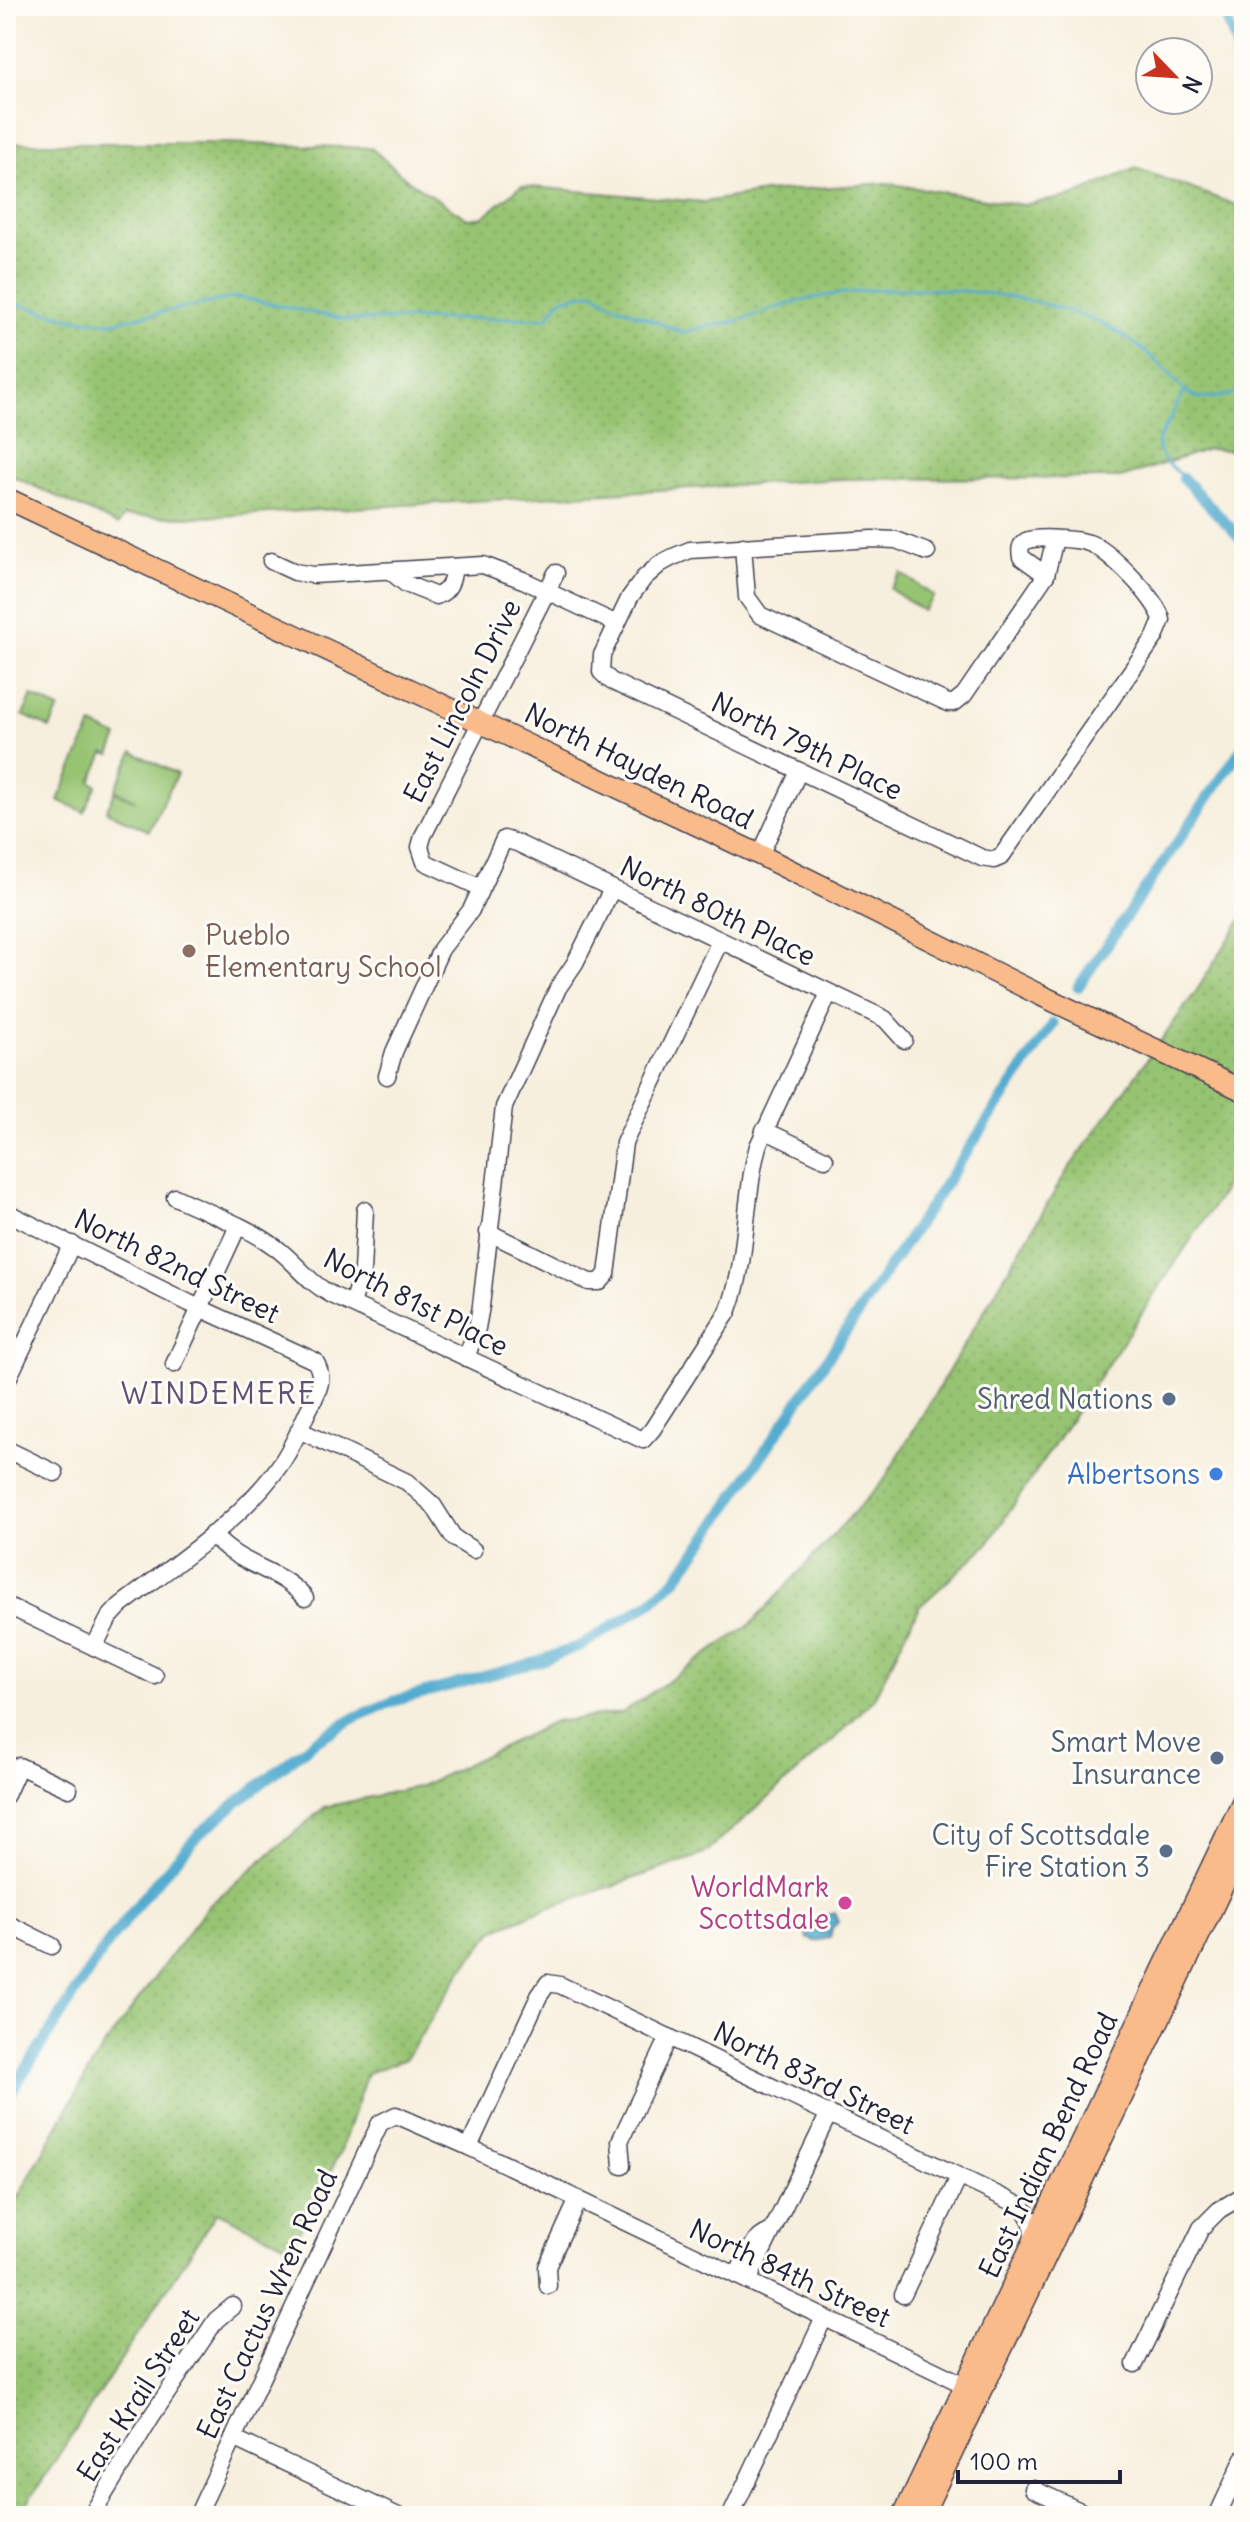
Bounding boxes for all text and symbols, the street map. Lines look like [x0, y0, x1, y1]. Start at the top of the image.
north arrow [1134, 36, 1214, 116]
text: N [1176, 72, 1208, 97]
street label: East Lincoln Drive [395, 593, 529, 809]
street label: North 79th Place [705, 684, 909, 808]
street label: North Hayden Road [519, 695, 759, 837]
street label: North 80th Place [614, 848, 822, 974]
place label: Pueblo Elementary School [205, 917, 442, 985]
marker: Pueblo Elementary School [180, 942, 198, 960]
street label: North 82nd Street [68, 1201, 286, 1331]
street label: North 81st Place [318, 1240, 514, 1364]
district label: WINDEMERE [121, 1374, 317, 1412]
place label: Shred Nations [977, 1381, 1153, 1417]
marker: Shred Nations [1160, 1390, 1178, 1408]
place label: Albertsons [1067, 1456, 1200, 1492]
marker: Albertsons [1207, 1465, 1225, 1483]
place label: Smart Move Insurance [1050, 1724, 1201, 1792]
marker: Smart Move Insurance [1208, 1749, 1226, 1767]
place label: City of Scottsdale Fire Station 3 [931, 1817, 1150, 1885]
marker: City of Scottsdale Fire Station 3 [1157, 1842, 1175, 1860]
place label: WorldMark Scottsdale [690, 1869, 829, 1937]
marker: WorldMark Scottsdale [836, 1894, 854, 1912]
street label: East Indian Bend Road [971, 2006, 1125, 2284]
street label: North 83rd Street [707, 2014, 921, 2142]
street label: East Cactus Wren Road [189, 2163, 345, 2445]
street label: North 84th Street [684, 2211, 896, 2335]
street label: East Krail Street [69, 2302, 207, 2488]
scale bar [958, 2434, 1120, 2484]
text: 100 m [970, 2446, 1038, 2476]

